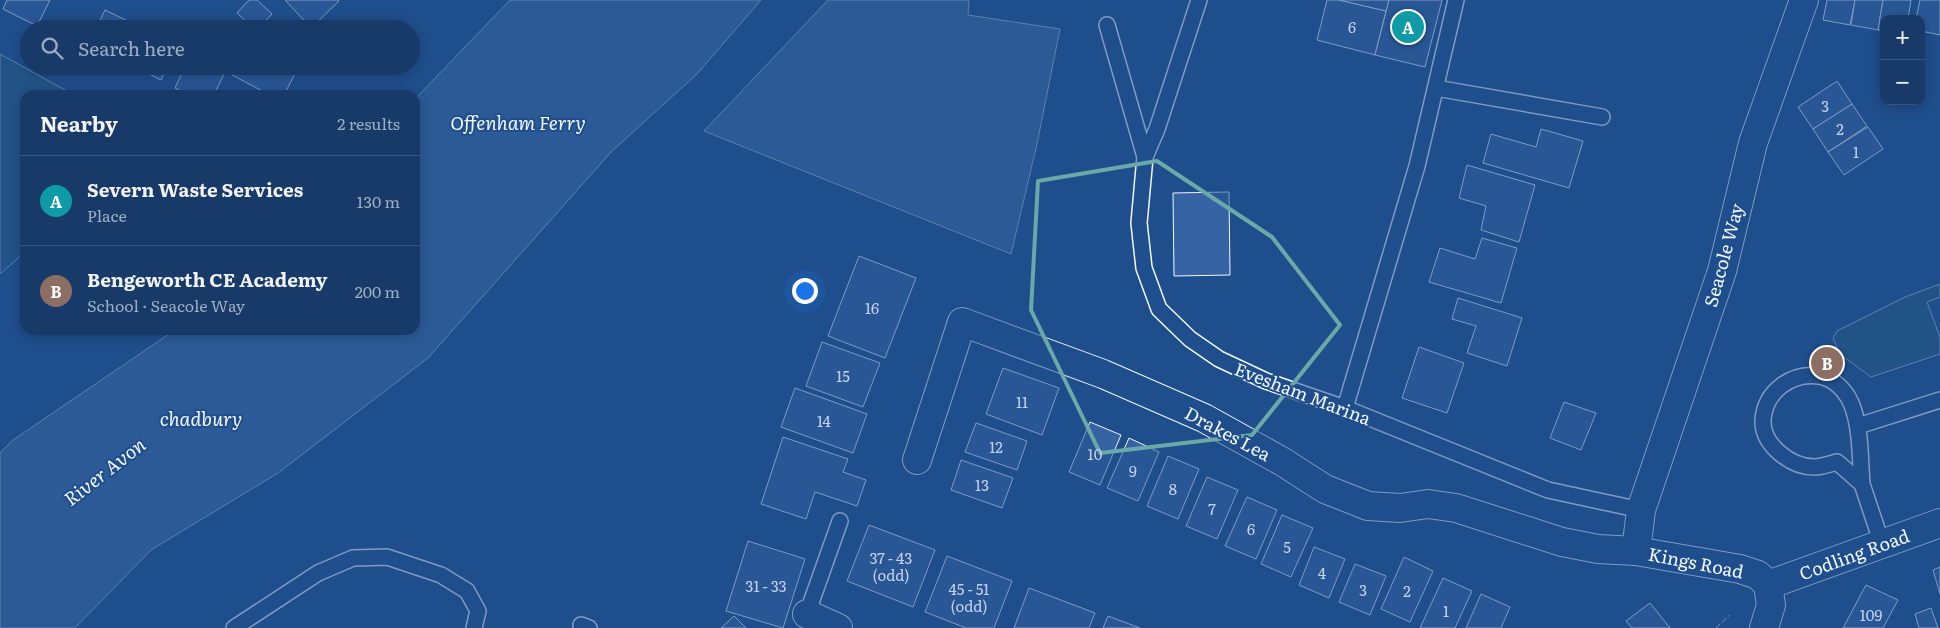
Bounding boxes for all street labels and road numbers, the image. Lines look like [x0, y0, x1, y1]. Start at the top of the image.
street label: Seacole Way [1696, 200, 1750, 310]
street label: Evesham Marina [1231, 355, 1375, 432]
street label: Drakes Lea [1180, 399, 1276, 467]
street label: Codling Road [1795, 522, 1913, 586]
street label: Kings Road [1646, 540, 1746, 584]

